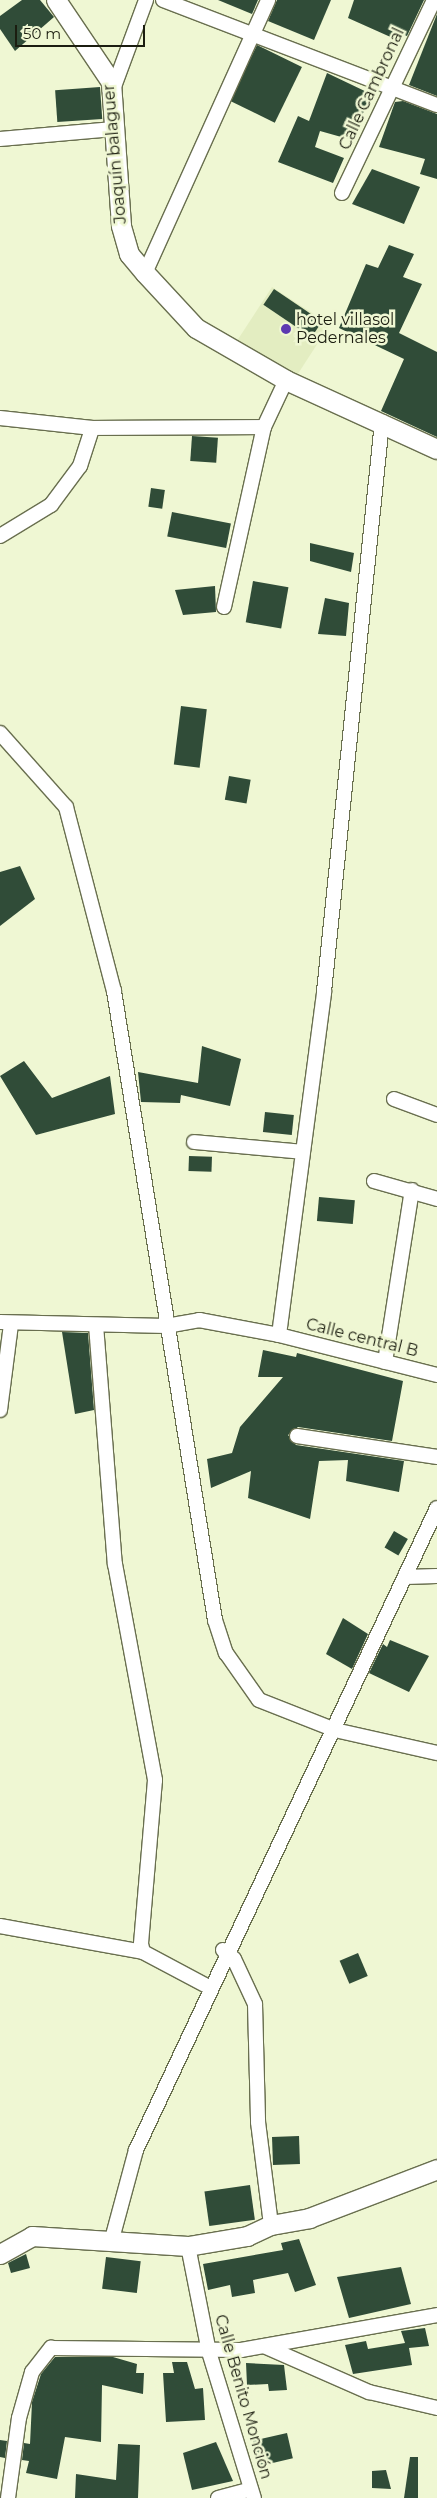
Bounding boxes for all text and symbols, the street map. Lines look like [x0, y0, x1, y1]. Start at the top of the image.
scale bar [18, 15, 148, 47]
text: 50 m [23, 24, 61, 43]
street label: Calle Cambronal [335, 25, 409, 153]
street label: Joaquín balaguer [99, 83, 131, 225]
place label: hotel villasol Pedernales [296, 310, 394, 348]
marker: hotel villasol Pedernales [280, 323, 292, 335]
street label: Calle central B [304, 1315, 420, 1361]
street label: Calle Benito Monción [210, 2312, 276, 2482]

